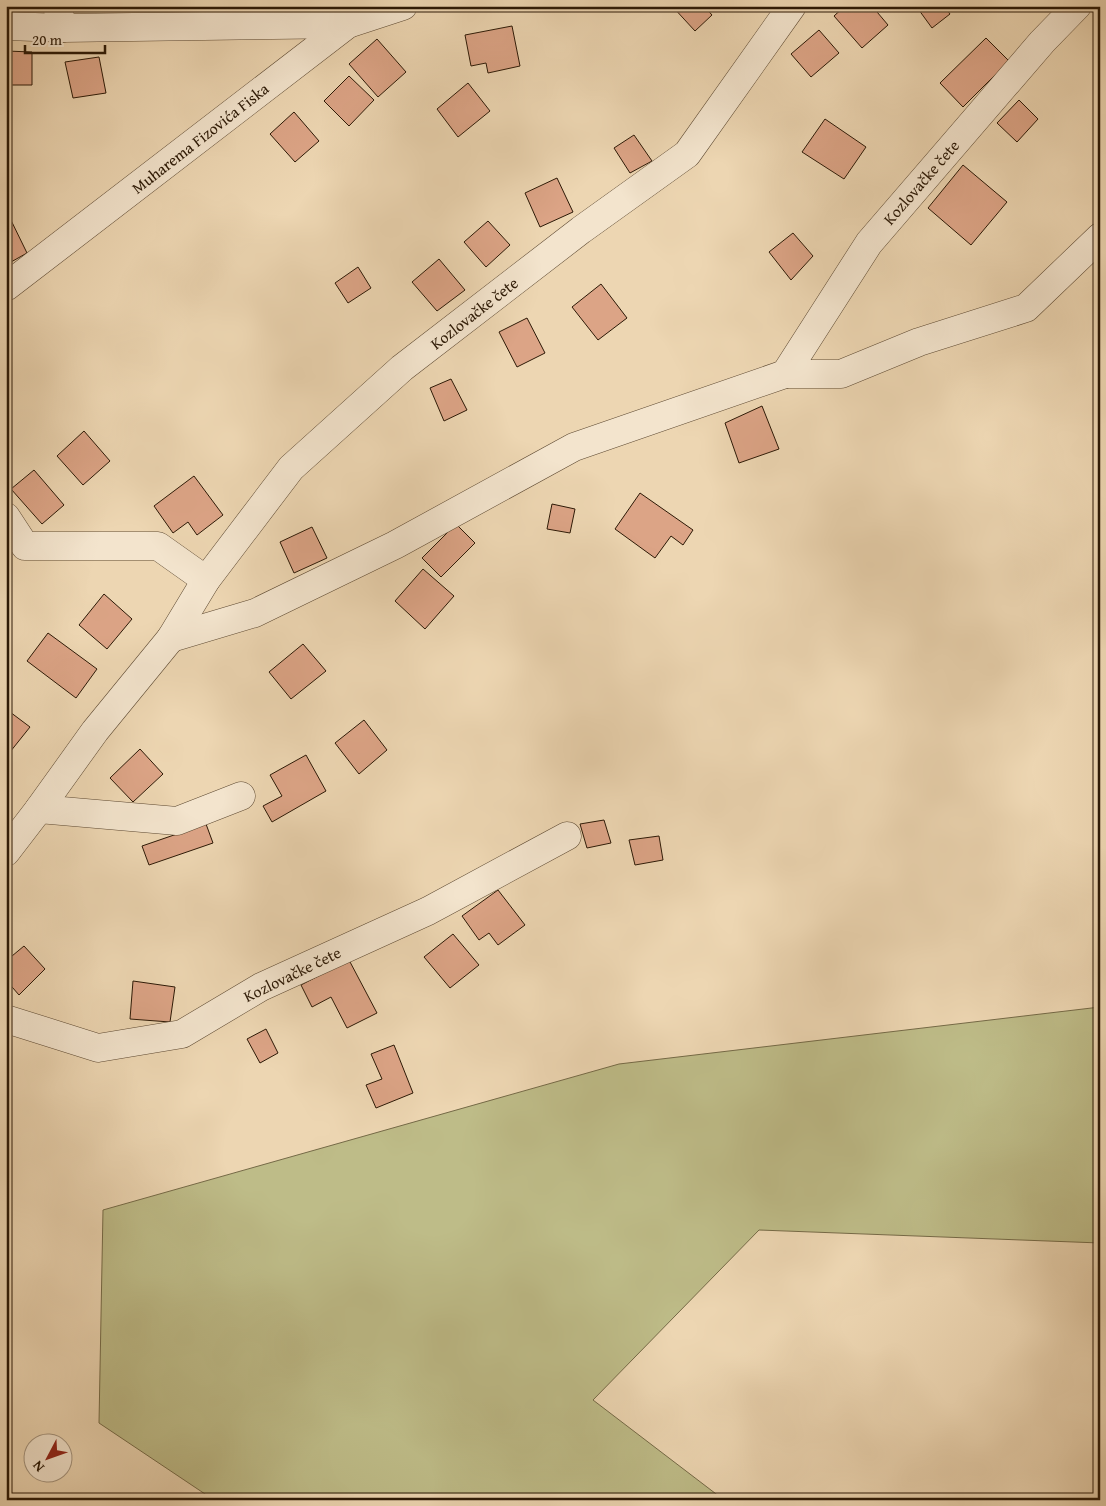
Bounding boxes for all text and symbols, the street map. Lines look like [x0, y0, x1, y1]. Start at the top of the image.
scale bar [25, 22, 105, 54]
text: 20 m [32, 29, 63, 50]
street label: Muharema Fizovića Fiska [126, 76, 274, 199]
street label: Kozlovačke čete [877, 134, 965, 230]
street label: Kozlovačke čete [425, 271, 523, 355]
street label: Kozlovačke čete [239, 940, 345, 1008]
north arrow [22, 1434, 72, 1484]
text: N [27, 1456, 49, 1477]

